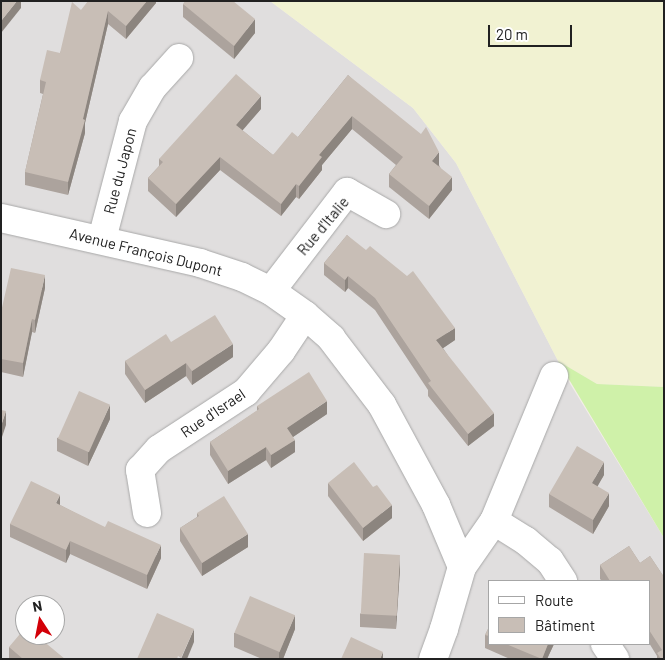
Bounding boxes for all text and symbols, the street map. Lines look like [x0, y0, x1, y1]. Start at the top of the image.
scale bar [490, 15, 574, 47]
text: 20 m [496, 25, 528, 43]
street label: Rue du Japon [100, 126, 140, 216]
street label: Rue d'Italie [293, 193, 353, 259]
street label: Avenue François Dupont [68, 224, 224, 280]
street label: Rue d'Israel [177, 385, 249, 441]
legend [488, 580, 650, 645]
text: Route [535, 591, 574, 609]
north arrow [15, 595, 65, 645]
text: N [31, 597, 43, 615]
text: Bâtiment [535, 616, 595, 634]

